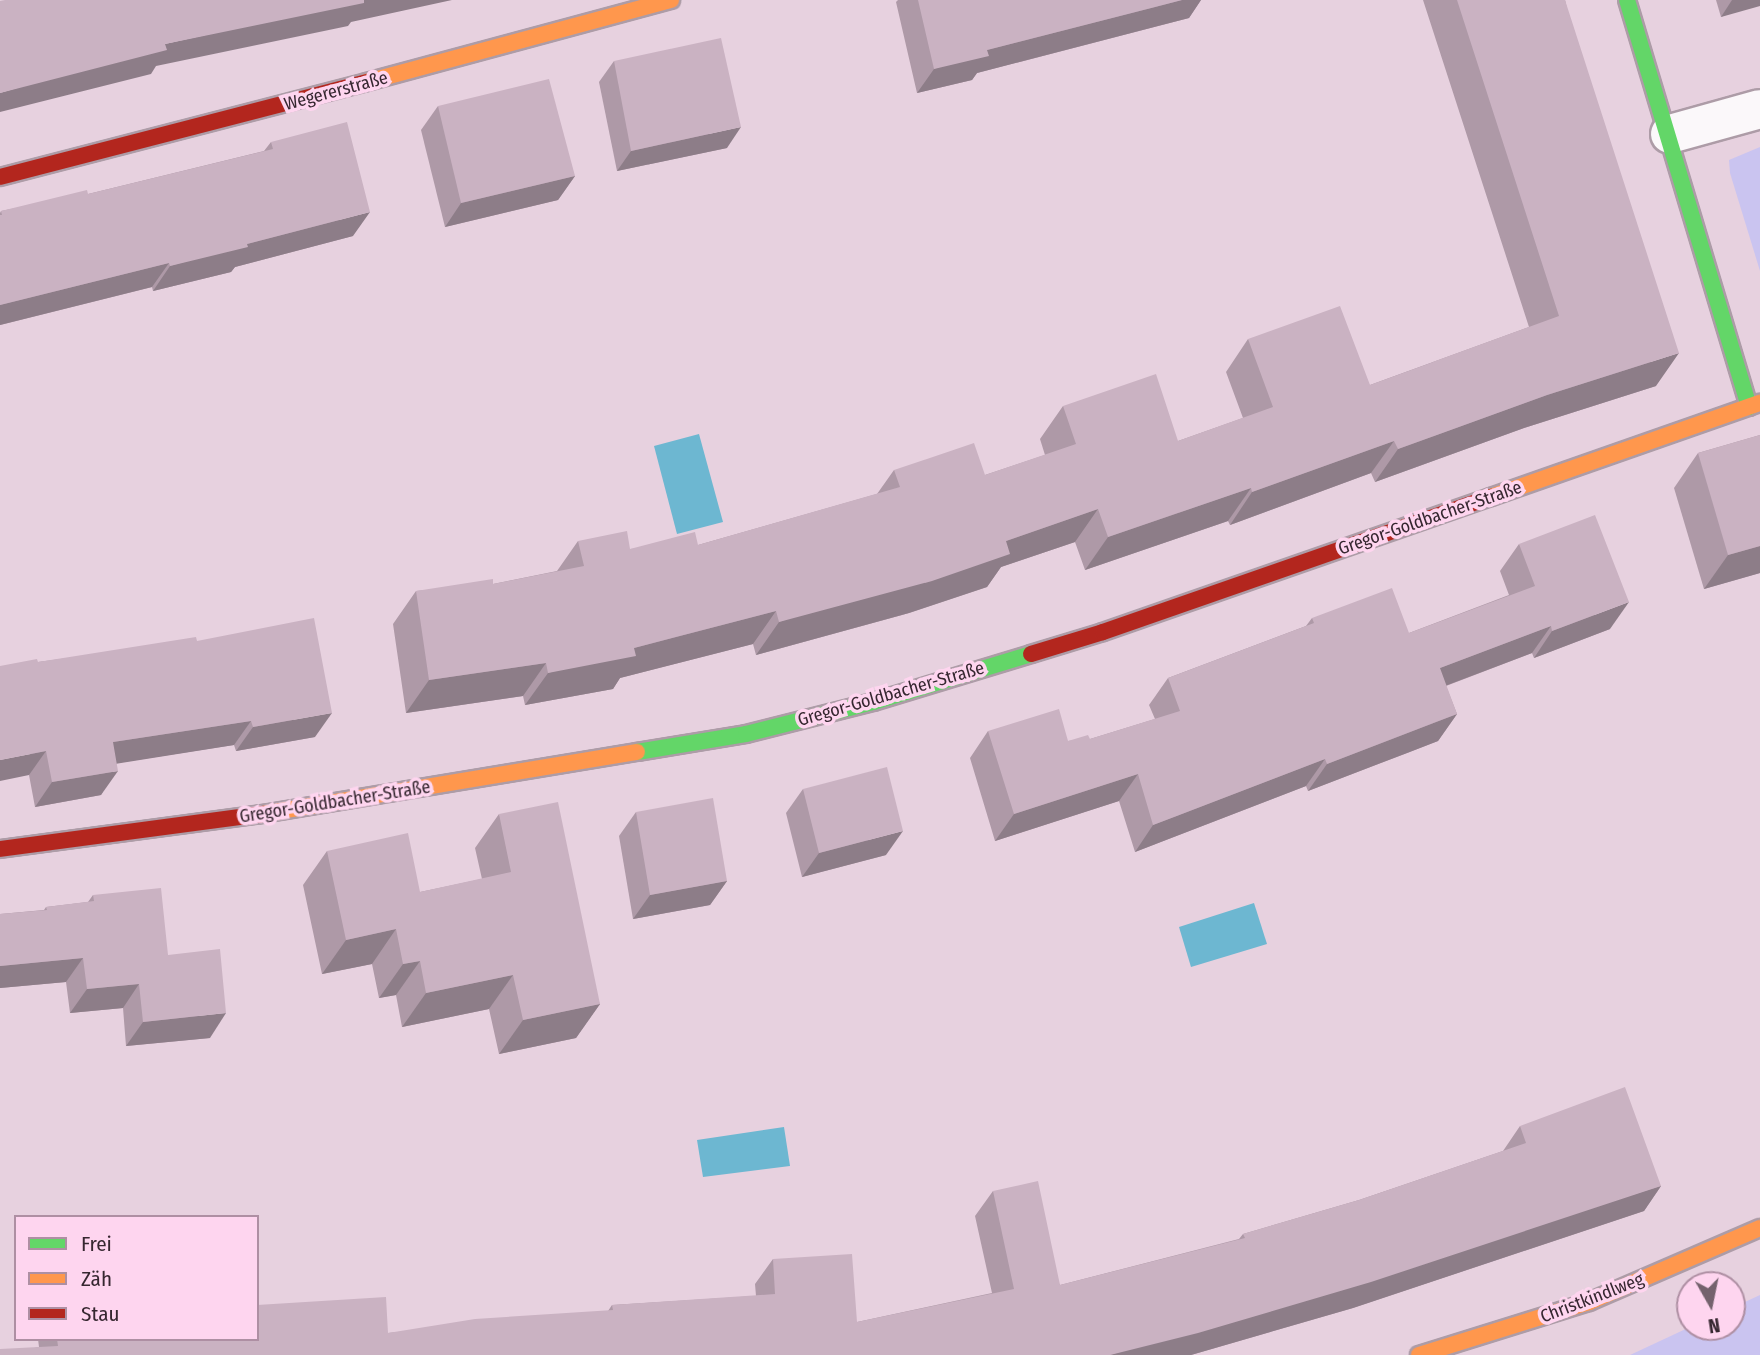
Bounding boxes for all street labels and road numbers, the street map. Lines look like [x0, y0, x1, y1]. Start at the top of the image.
street label: Wegererstraße [282, 67, 390, 115]
street label: Gregor-Goldbacher-Straße [1335, 476, 1525, 560]
street label: Gregor-Goldbacher-Straße [795, 657, 987, 731]
street label: Gregor-Goldbacher-Straße [238, 776, 432, 828]
street label: Christkindlweg [1537, 1268, 1647, 1328]

